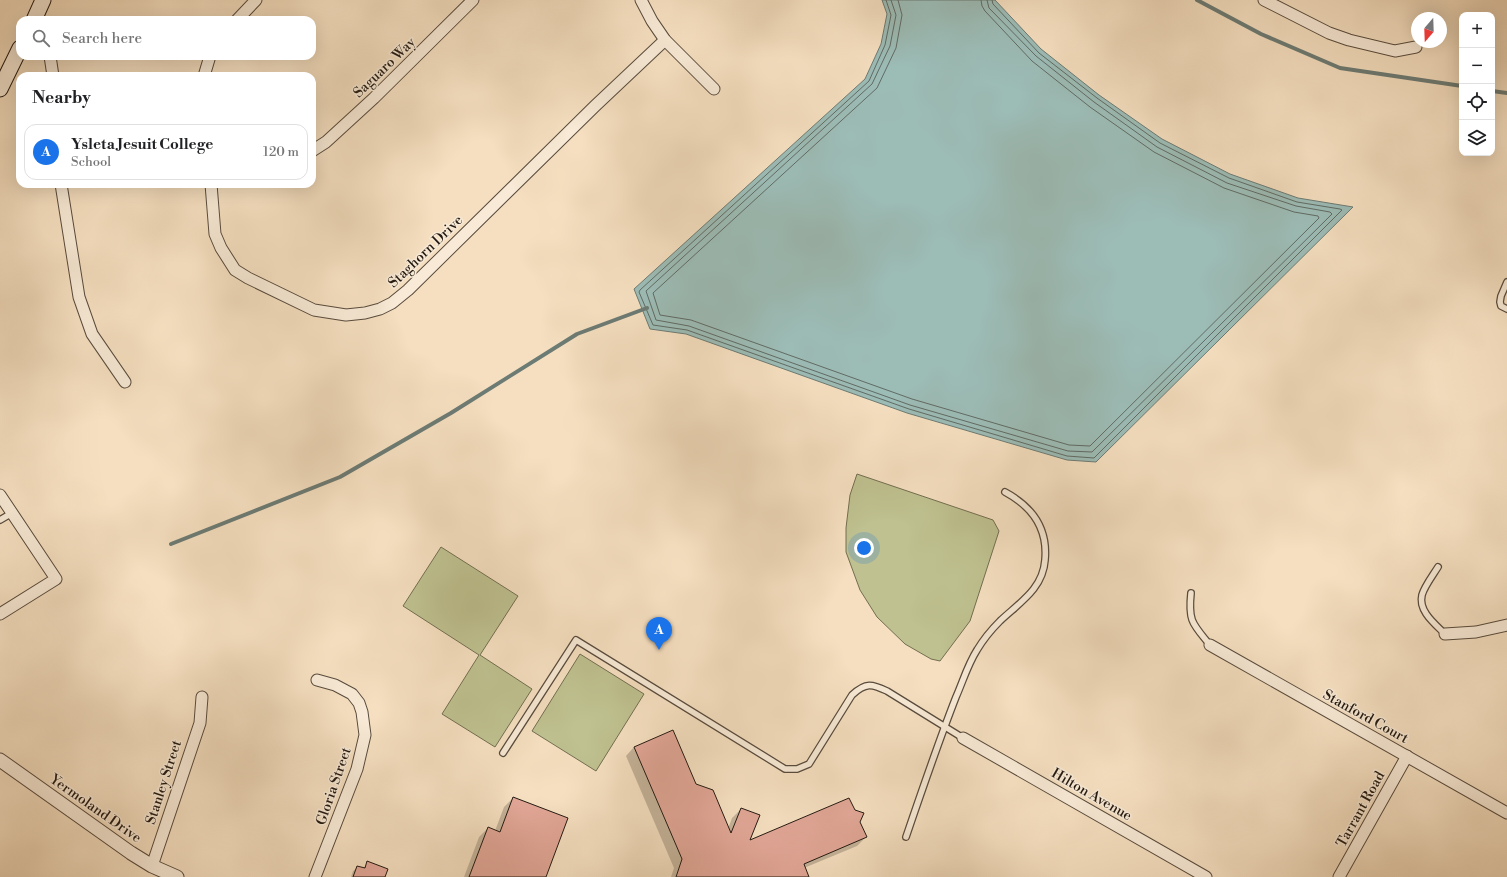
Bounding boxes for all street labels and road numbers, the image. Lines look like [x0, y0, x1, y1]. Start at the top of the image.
street label: Saguaro Way [350, 33, 420, 102]
street label: Staghorn Drive [385, 212, 467, 292]
street label: Stanford Court [1320, 686, 1411, 748]
street label: Stanley Street [142, 738, 186, 827]
street label: Gloria Street [312, 745, 356, 828]
street label: Hilton Avenue [1048, 765, 1135, 825]
street label: Tarrant Road [1333, 768, 1389, 851]
street label: Yermoland Drive [45, 770, 145, 847]

